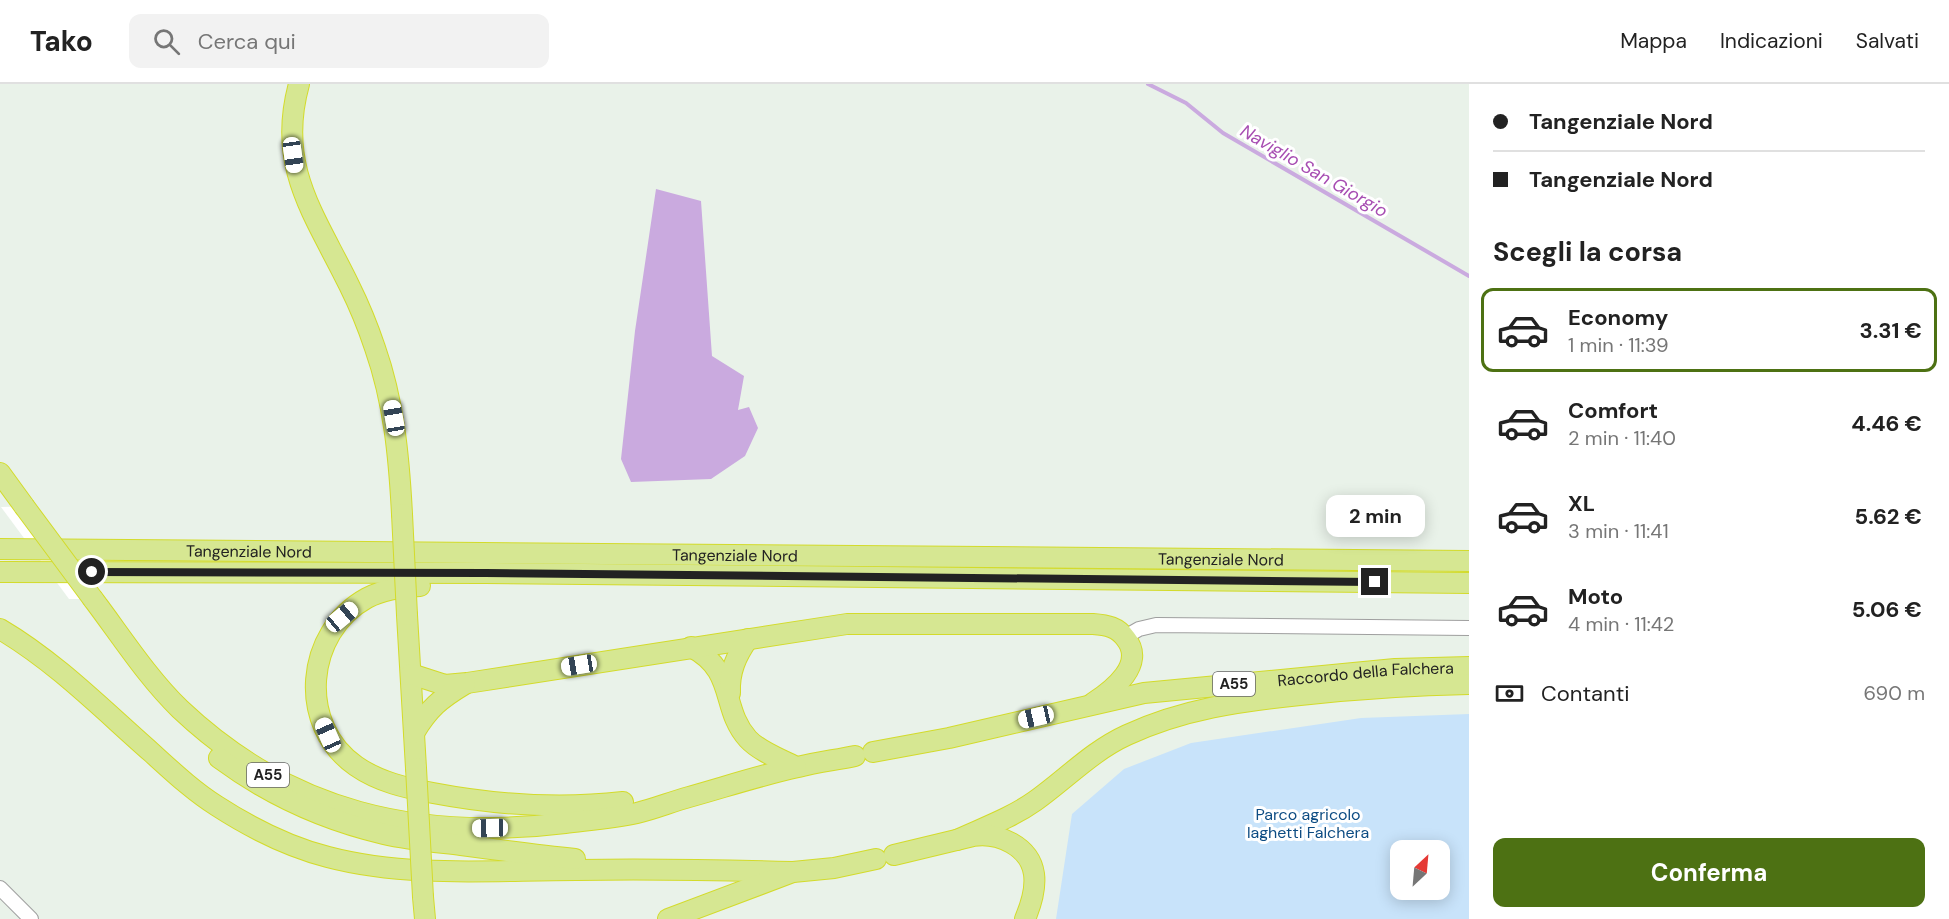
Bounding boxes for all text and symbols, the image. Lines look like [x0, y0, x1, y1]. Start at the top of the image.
search box [129, 14, 549, 68]
text: Tako [30, 23, 93, 60]
icon: search [150, 25, 183, 58]
text: Cerca qui [198, 27, 296, 56]
text: Mappa [1620, 27, 1687, 55]
text: Indicazioni [1720, 27, 1823, 55]
text: Salvati [1856, 27, 1919, 55]
text: Tangenziale Nord [1529, 107, 1713, 136]
water label: Naviglio San Giorgio [1236, 119, 1392, 223]
car [282, 136, 304, 174]
text: Tangenziale Nord [1529, 165, 1713, 194]
text: Scegli la corsa [1493, 234, 1682, 269]
icon: car [1496, 303, 1550, 357]
text: Economy [1568, 303, 1668, 332]
text: 3.31 € [1860, 316, 1922, 345]
text: 1 min · 11:39 [1568, 332, 1669, 358]
icon: car [1496, 396, 1550, 450]
text: Comfort [1568, 396, 1658, 425]
car [382, 399, 406, 437]
text: 4.46 € [1851, 409, 1922, 438]
text: 2 min · 11:40 [1568, 425, 1676, 451]
icon: car [1496, 489, 1550, 543]
text: XL [1568, 489, 1595, 518]
callout: 2 min [1326, 495, 1424, 537]
text: 5.62 € [1854, 502, 1922, 531]
text: 2 min [1349, 503, 1402, 529]
text: 3 min · 11:41 [1568, 518, 1669, 544]
street label: Tangenziale Nord [186, 541, 312, 563]
street label: Tangenziale Nord [672, 544, 798, 567]
street label: Tangenziale Nord [1158, 548, 1284, 570]
route start [78, 558, 105, 585]
route end [1361, 568, 1388, 595]
icon: car [1496, 582, 1550, 636]
text: Moto [1568, 582, 1623, 611]
text: 5.06 € [1852, 595, 1922, 624]
car [322, 599, 362, 635]
text: 4 min · 11:42 [1568, 611, 1674, 637]
car [560, 653, 598, 677]
street label: Raccordo della Falchera [1277, 657, 1454, 691]
road number: A55 [1213, 672, 1255, 696]
icon: cash [1493, 677, 1526, 710]
text: Contanti [1541, 679, 1630, 708]
text: 690 m [1863, 680, 1925, 706]
car [1016, 704, 1056, 730]
car [312, 715, 344, 755]
road number: A55 [247, 763, 289, 787]
park label: Parco agricolo laghetti Falchera [1247, 804, 1369, 843]
car [472, 819, 508, 837]
button: Conferma [1493, 838, 1925, 907]
north arrow [1390, 840, 1450, 900]
map controls [1390, 840, 1450, 900]

